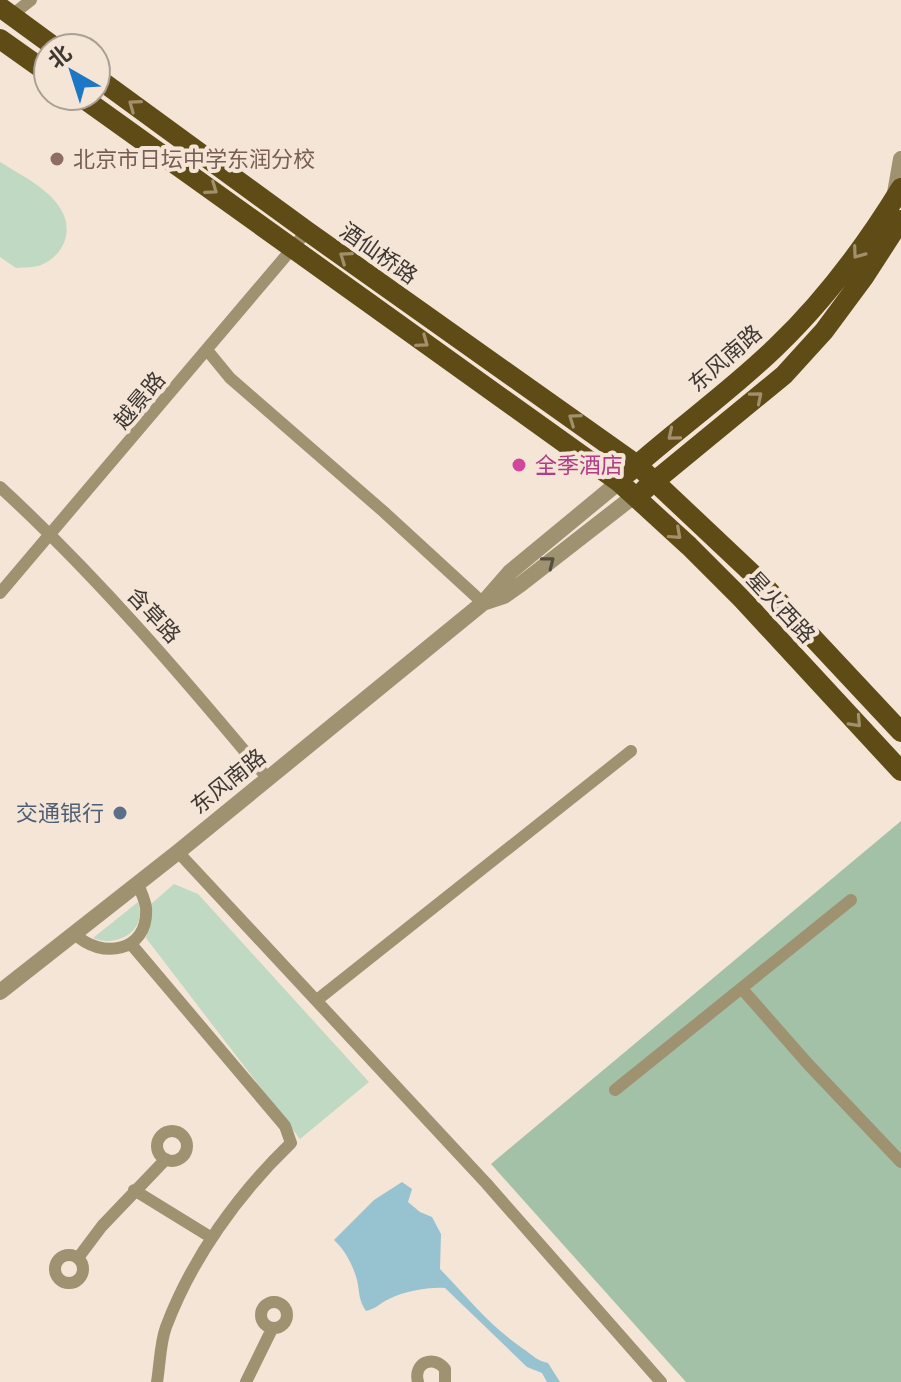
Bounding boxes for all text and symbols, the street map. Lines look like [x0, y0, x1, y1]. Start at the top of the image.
north arrow [32, 32, 112, 112]
text: 北 [42, 39, 77, 74]
one-way arrow [128, 100, 143, 114]
place label: 北京市日坛中学东润分校 [73, 145, 315, 173]
marker: 北京市日坛中学东润分校 [48, 150, 66, 168]
one-way arrow [204, 180, 218, 194]
street label: 酒仙桥路 [335, 216, 423, 290]
one-way arrow [853, 244, 867, 259]
one-way arrow [339, 252, 353, 267]
street label: 东风南路 [683, 319, 767, 397]
one-way arrow [415, 332, 429, 346]
street label: 越景路 [107, 366, 171, 434]
one-way arrow [748, 392, 763, 407]
one-way arrow [568, 415, 582, 429]
one-way arrow [668, 425, 682, 440]
place label: 全季酒店 [535, 451, 623, 479]
marker: 全季酒店 [510, 456, 528, 474]
one-way arrow [667, 525, 682, 539]
one-way arrow [540, 558, 555, 572]
street label: 星火西路 [741, 565, 821, 649]
street label: 含草路 [121, 581, 187, 649]
one-way arrow [846, 713, 860, 728]
street label: 东风南路 [185, 742, 271, 820]
place label: 交通银行 [16, 799, 104, 827]
marker: 交通银行 [111, 804, 129, 822]

